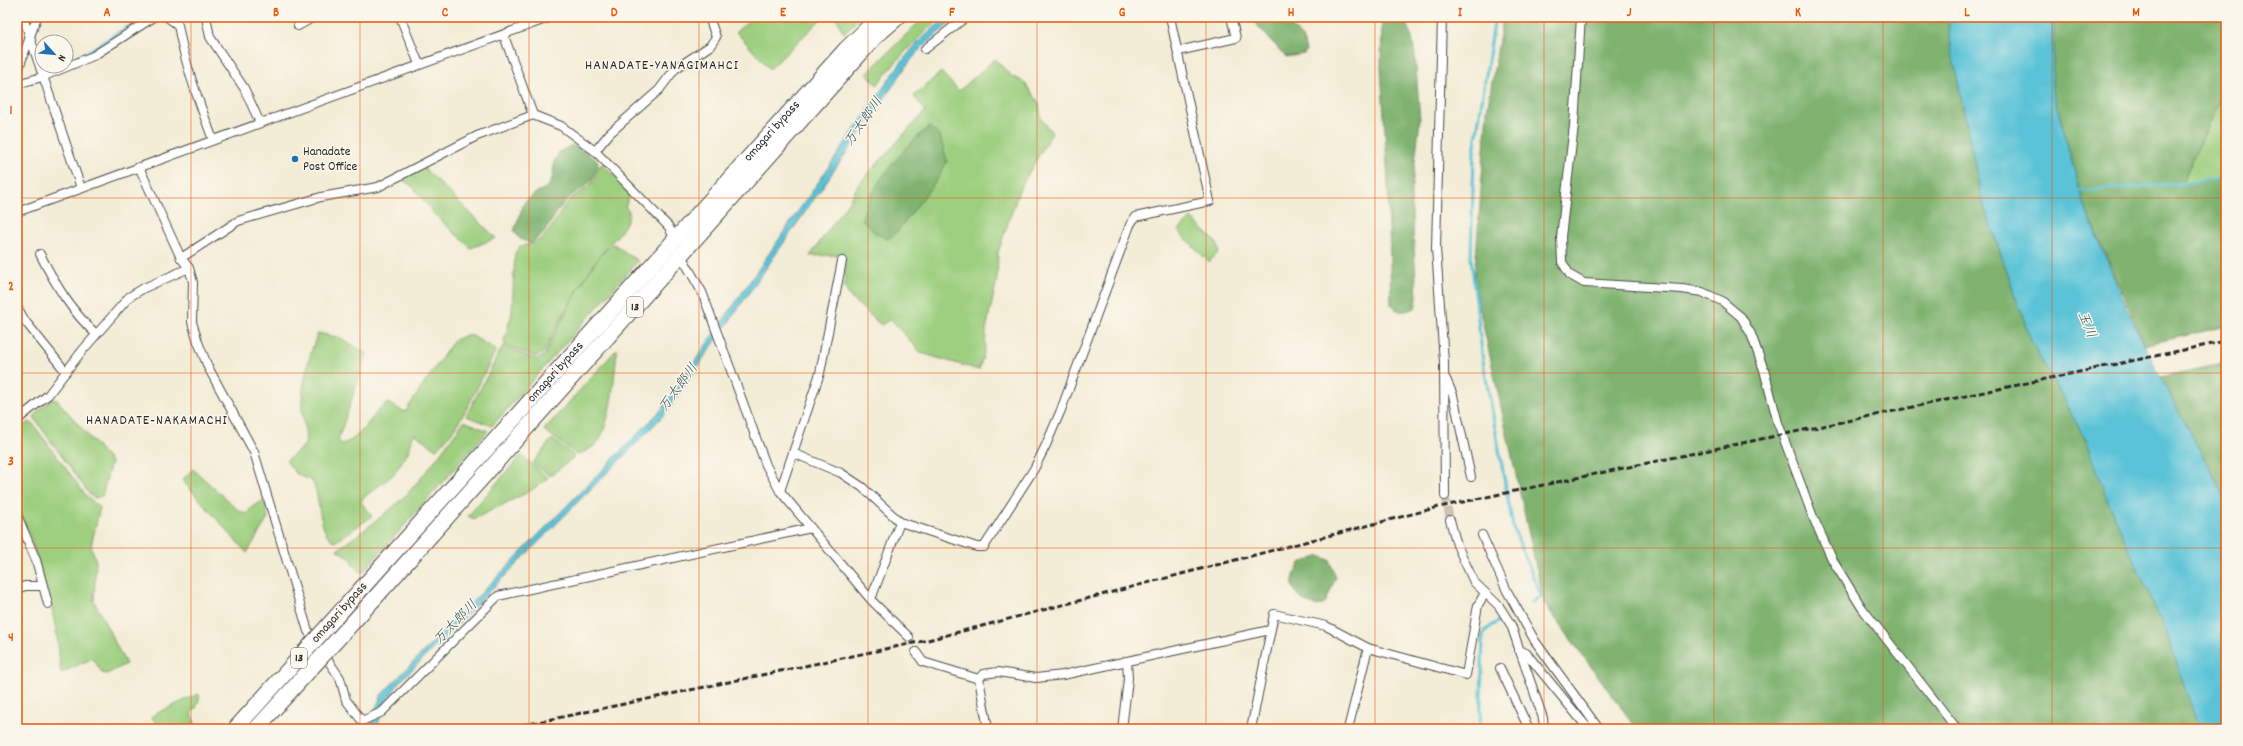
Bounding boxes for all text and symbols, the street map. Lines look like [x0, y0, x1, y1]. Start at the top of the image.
text: A [103, 4, 111, 23]
text: B [273, 4, 279, 23]
text: C [442, 4, 449, 23]
text: D [611, 4, 618, 23]
text: E [780, 4, 787, 23]
text: F [949, 4, 955, 23]
text: G [1119, 4, 1126, 23]
text: H [1288, 4, 1295, 23]
text: I [1458, 4, 1463, 23]
text: J [1627, 4, 1632, 23]
text: K [1795, 4, 1801, 23]
text: L [1964, 4, 1970, 23]
text: M [2132, 4, 2140, 23]
north arrow [34, 34, 74, 74]
text: N [53, 52, 69, 64]
district label: HANADATE-YANAGIMAHCI [585, 56, 739, 76]
water label: 万太郎川 [840, 93, 888, 151]
street label: omagari bypass [739, 96, 805, 166]
text: 1 [10, 102, 13, 121]
place label: Hanadate Post Office [303, 143, 357, 177]
marker: Hanadate Post Office [290, 154, 300, 164]
text: 2 [8, 278, 14, 297]
road number: 13 [627, 297, 643, 317]
water label: 玉川 [2072, 308, 2100, 342]
street label: omagari bypass [523, 337, 588, 407]
water label: 万太郎川 [654, 359, 704, 417]
district label: HANADATE-NAKAMACHI [86, 411, 228, 431]
text: 3 [8, 453, 14, 472]
street label: omagari bypass [307, 578, 373, 648]
water label: 万太郎川 [429, 596, 483, 650]
text: 4 [8, 629, 14, 648]
road number: 13 [291, 648, 307, 668]

